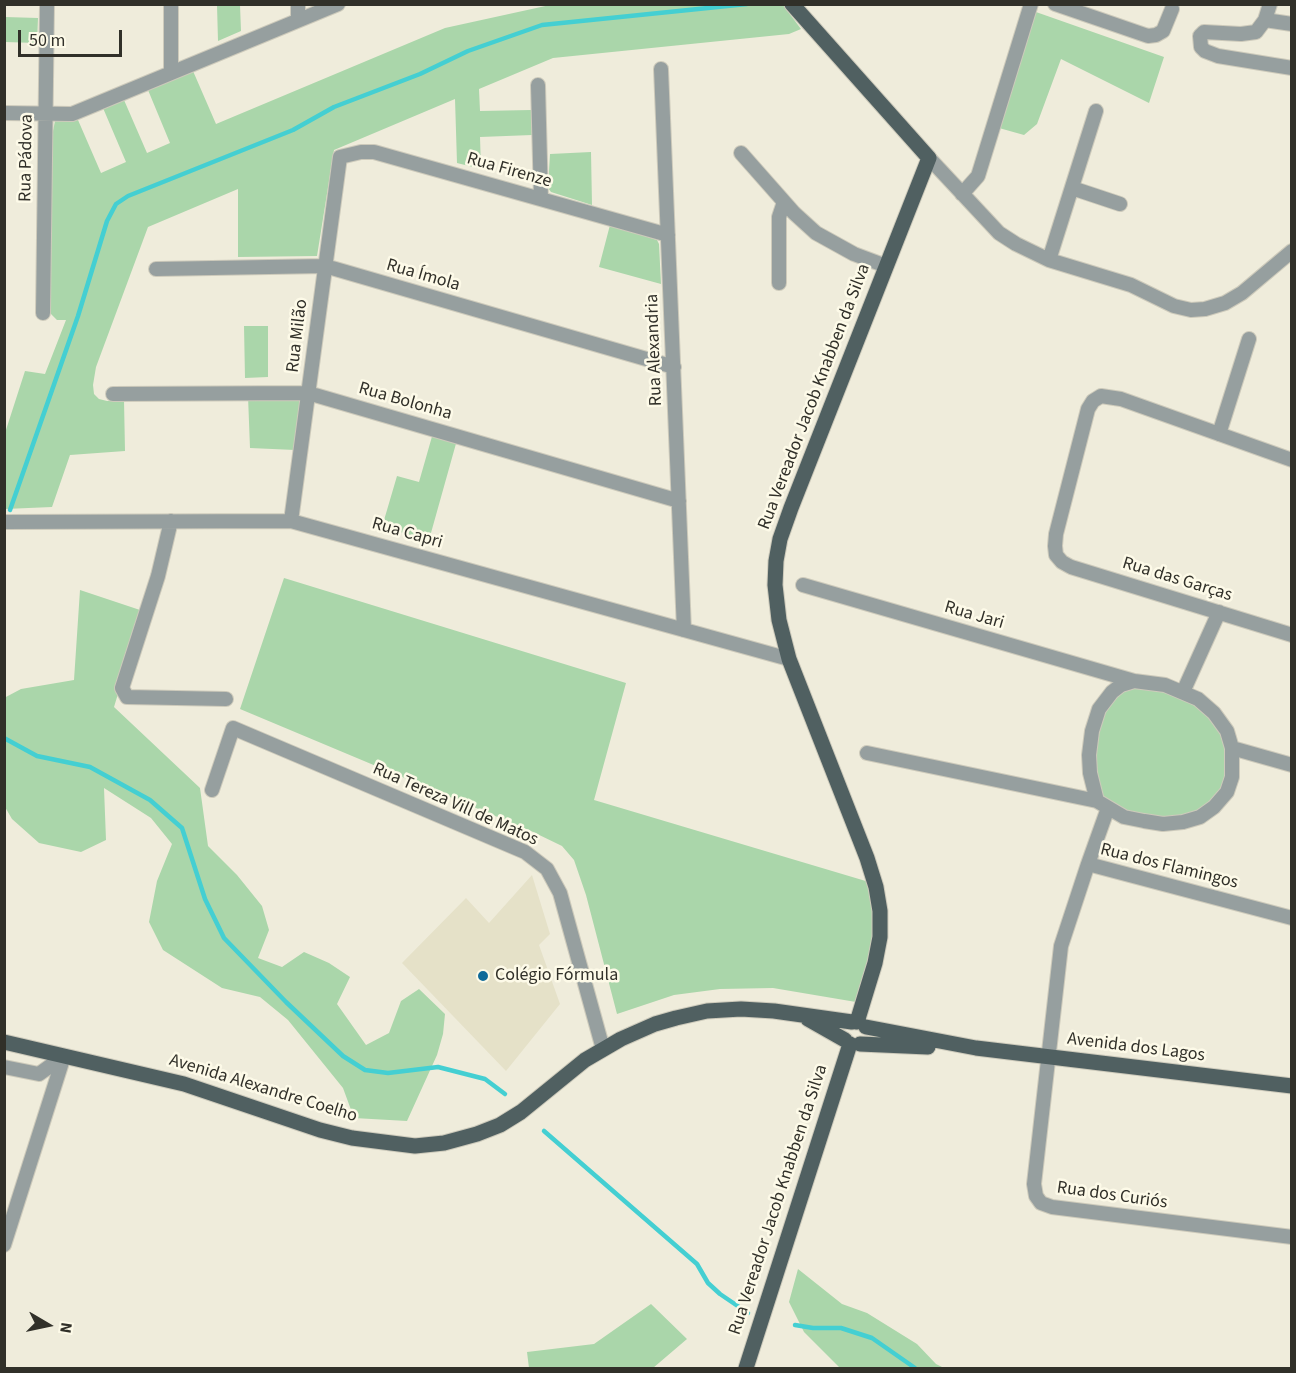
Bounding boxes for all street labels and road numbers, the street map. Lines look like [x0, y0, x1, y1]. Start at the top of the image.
street label: Rua Pádova [15, 114, 39, 202]
street label: Rua Firenze [464, 149, 554, 193]
street label: Rua Ímola [384, 255, 462, 297]
street label: Rua Vereador Jacob Knabben da Silva [754, 261, 876, 533]
street label: Rua Alexandria [642, 293, 668, 407]
street label: Rua Milão [283, 298, 313, 374]
street label: Rua Bolonha [356, 378, 454, 426]
street label: Rua Capri [369, 514, 445, 554]
street label: Rua das Garças [1119, 553, 1235, 607]
street label: Rua Jari [942, 597, 1006, 635]
street label: Rua Tereza Vill de Matos [369, 759, 541, 851]
street label: Rua dos Flamingos [1098, 839, 1240, 895]
street label: Avenida dos Lagos [1066, 1029, 1206, 1067]
street label: Avenida Alexandre Coelho [166, 1050, 360, 1128]
street label: Rua Vereador Jacob Knabben da Silva [725, 1062, 833, 1338]
street label: Rua dos Curiós [1055, 1178, 1169, 1214]

